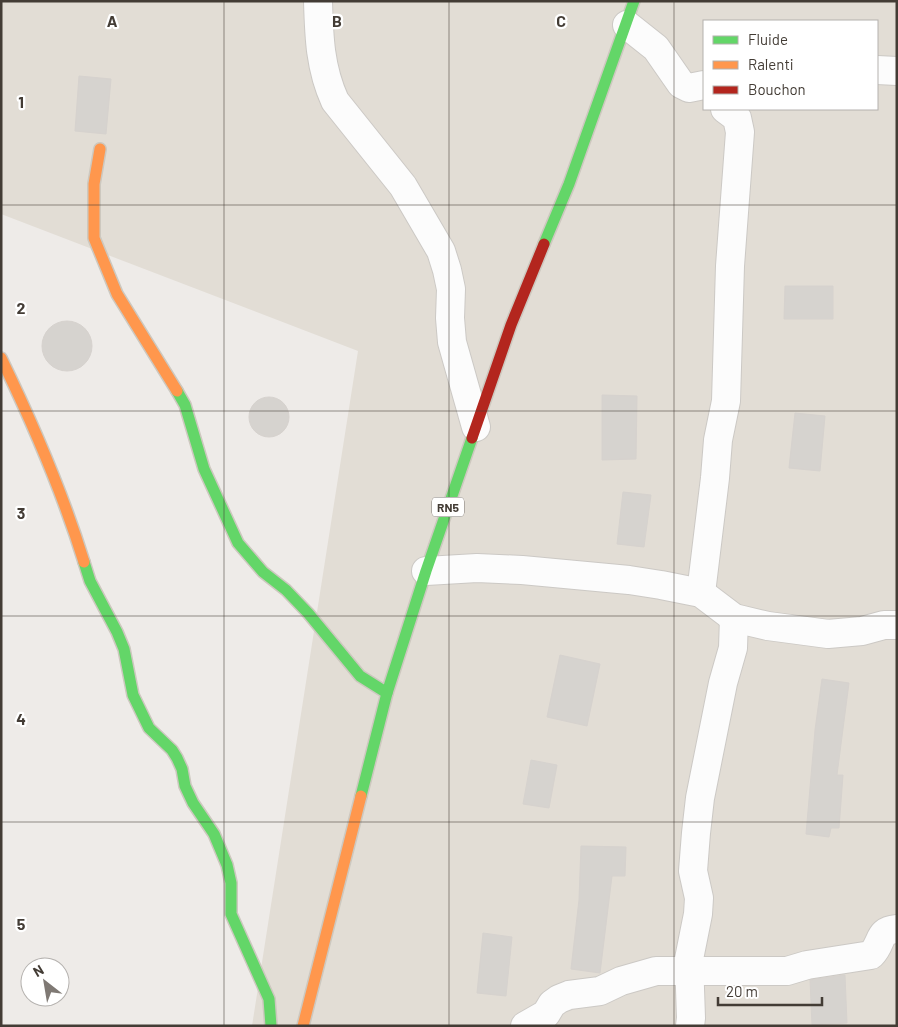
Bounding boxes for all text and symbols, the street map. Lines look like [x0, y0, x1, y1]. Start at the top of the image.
text: A [107, 11, 118, 30]
text: B [332, 11, 342, 30]
text: C [556, 11, 566, 30]
legend [703, 20, 878, 110]
text: Fluide [748, 30, 788, 48]
text: Ralenti [748, 55, 794, 73]
text: Bouchon [748, 80, 806, 98]
text: 1 [18, 92, 24, 111]
text: 2 [17, 298, 26, 317]
road number: RN5 [432, 498, 464, 516]
text: 3 [17, 503, 25, 522]
text: 4 [16, 709, 26, 728]
text: 5 [17, 914, 26, 933]
north arrow [20, 957, 70, 1007]
text: N [30, 961, 46, 980]
scale bar [718, 974, 822, 1006]
text: 20 m [726, 982, 758, 1000]

